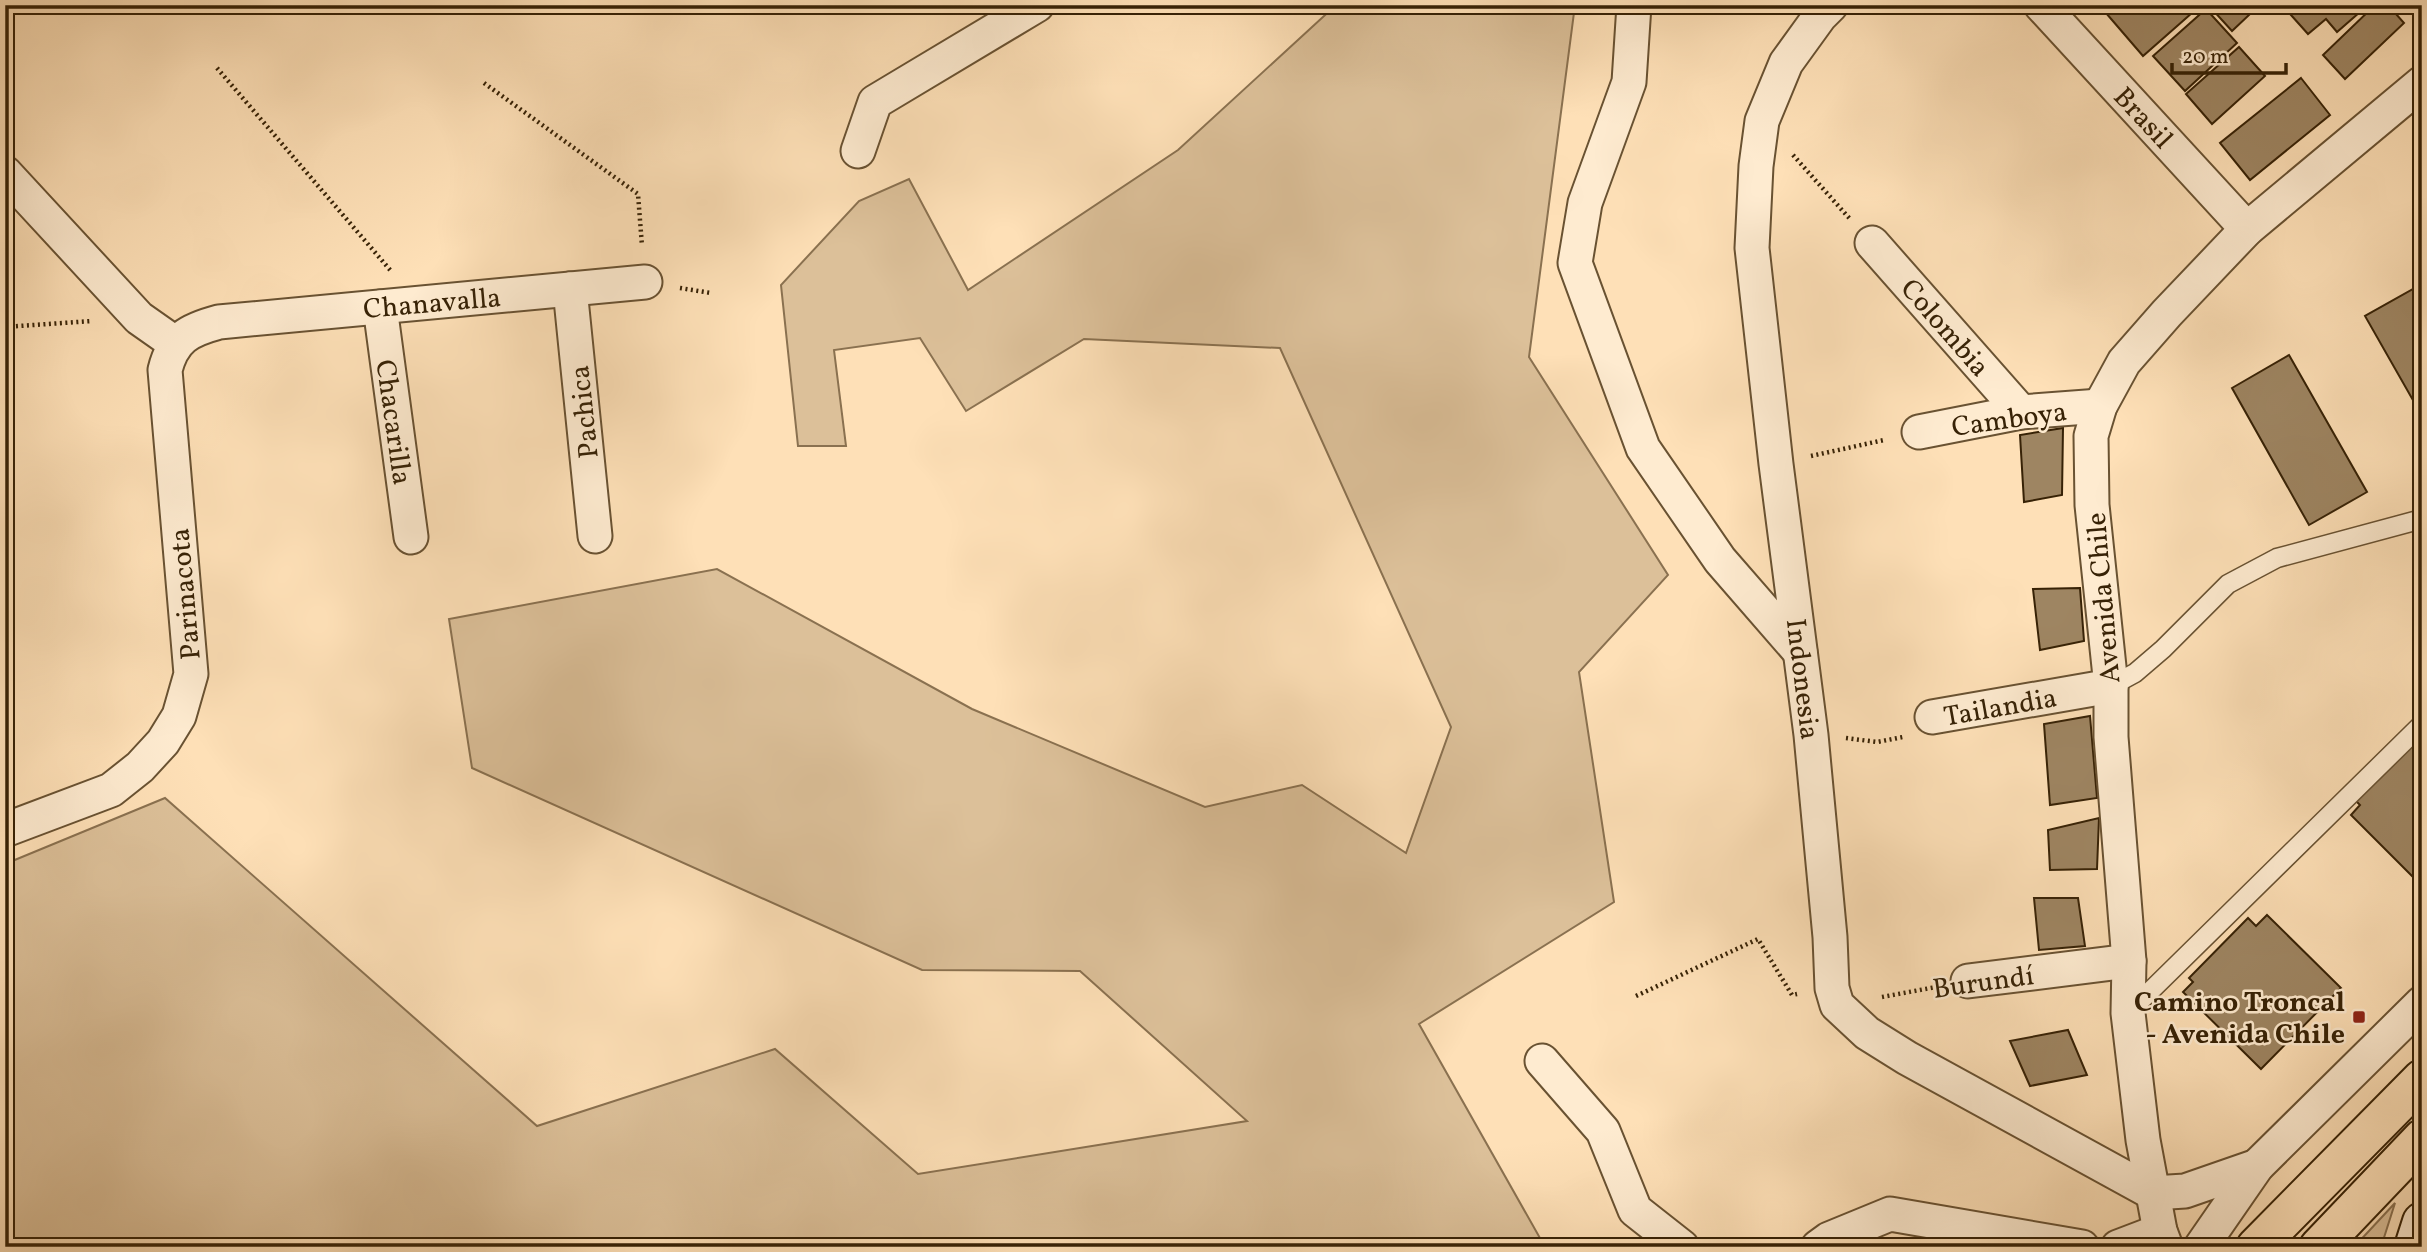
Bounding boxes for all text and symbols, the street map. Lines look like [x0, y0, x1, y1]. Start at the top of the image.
scale bar [2172, 32, 2285, 76]
text: 20 m [2182, 43, 2228, 72]
street label: Brasil [2103, 79, 2181, 158]
street label: Colombia [1890, 271, 1998, 386]
street label: Chanavalla [362, 279, 503, 330]
street label: Chacarilla [364, 357, 421, 488]
street label: Pachica [561, 363, 610, 460]
street label: Camboya [1949, 393, 2070, 448]
street label: Avenida Chile [2078, 511, 2131, 685]
street label: Parinacota [161, 526, 212, 661]
street label: Indonesia [1775, 617, 1828, 742]
street label: Tailandia [1941, 679, 2060, 738]
street label: Burundí [1930, 957, 2037, 1010]
place label: Camino Troncal - Avenida Chile [2134, 984, 2345, 1055]
marker: Camino Troncal - Avenida Chile [2351, 1009, 2367, 1025]

